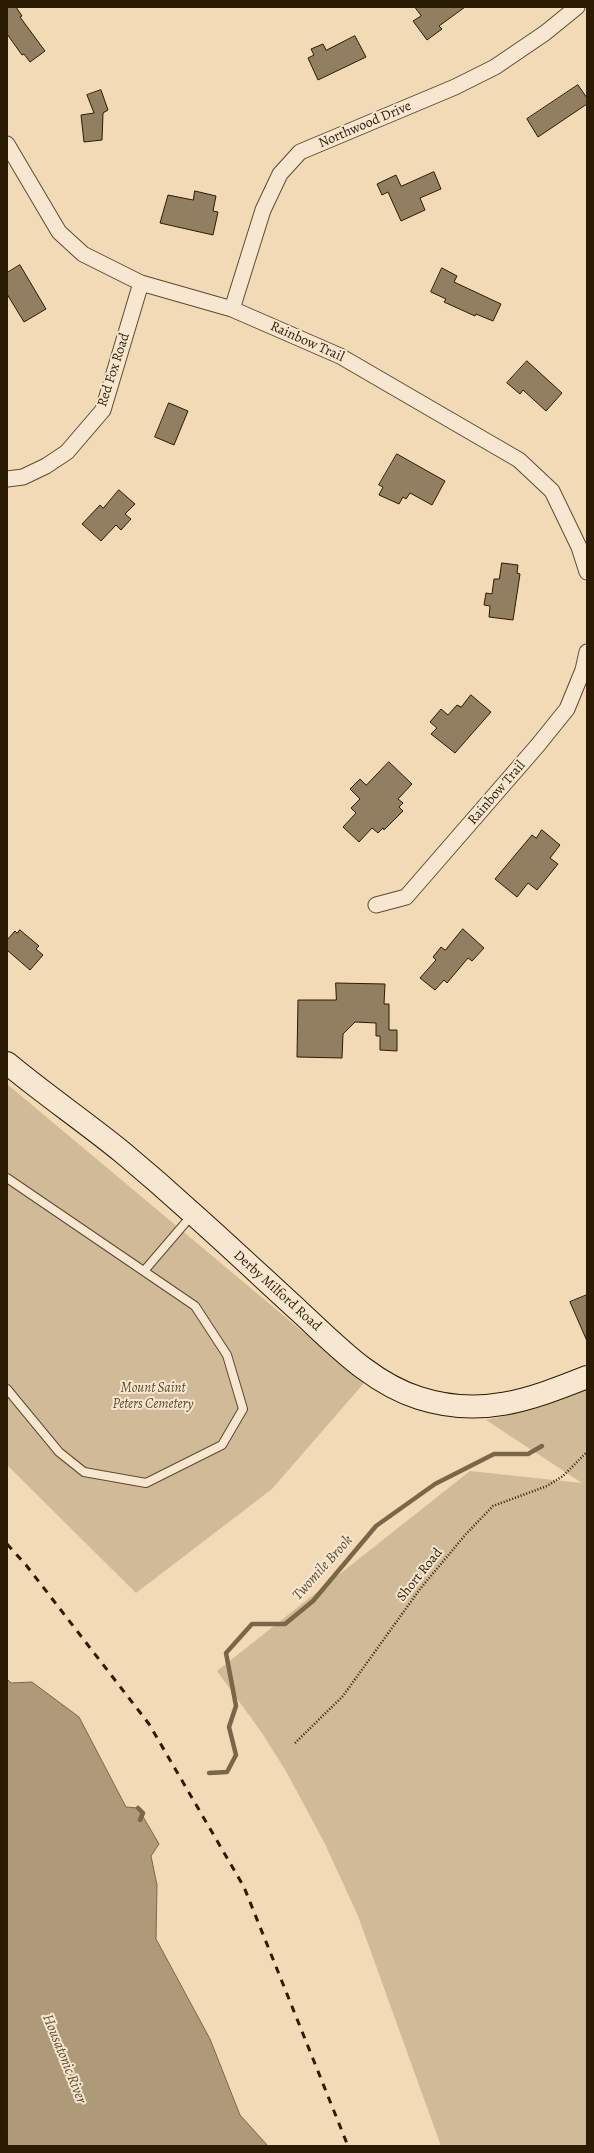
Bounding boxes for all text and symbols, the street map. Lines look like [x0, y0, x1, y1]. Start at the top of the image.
street label: Northwood Drive [316, 98, 414, 152]
street label: Rainbow Trail [267, 318, 347, 366]
street label: Red Fox Road [94, 331, 134, 409]
street label: Rainbow Trail [465, 758, 529, 828]
street label: Derby Milford Road [230, 1247, 324, 1335]
park label: Mount Saint Peters Cemetery [112, 1381, 194, 1414]
water label: Twomile Brook [289, 1532, 357, 1604]
street label: Short Road [393, 1545, 447, 1605]
water label: Housatonic River [38, 2012, 90, 2106]

